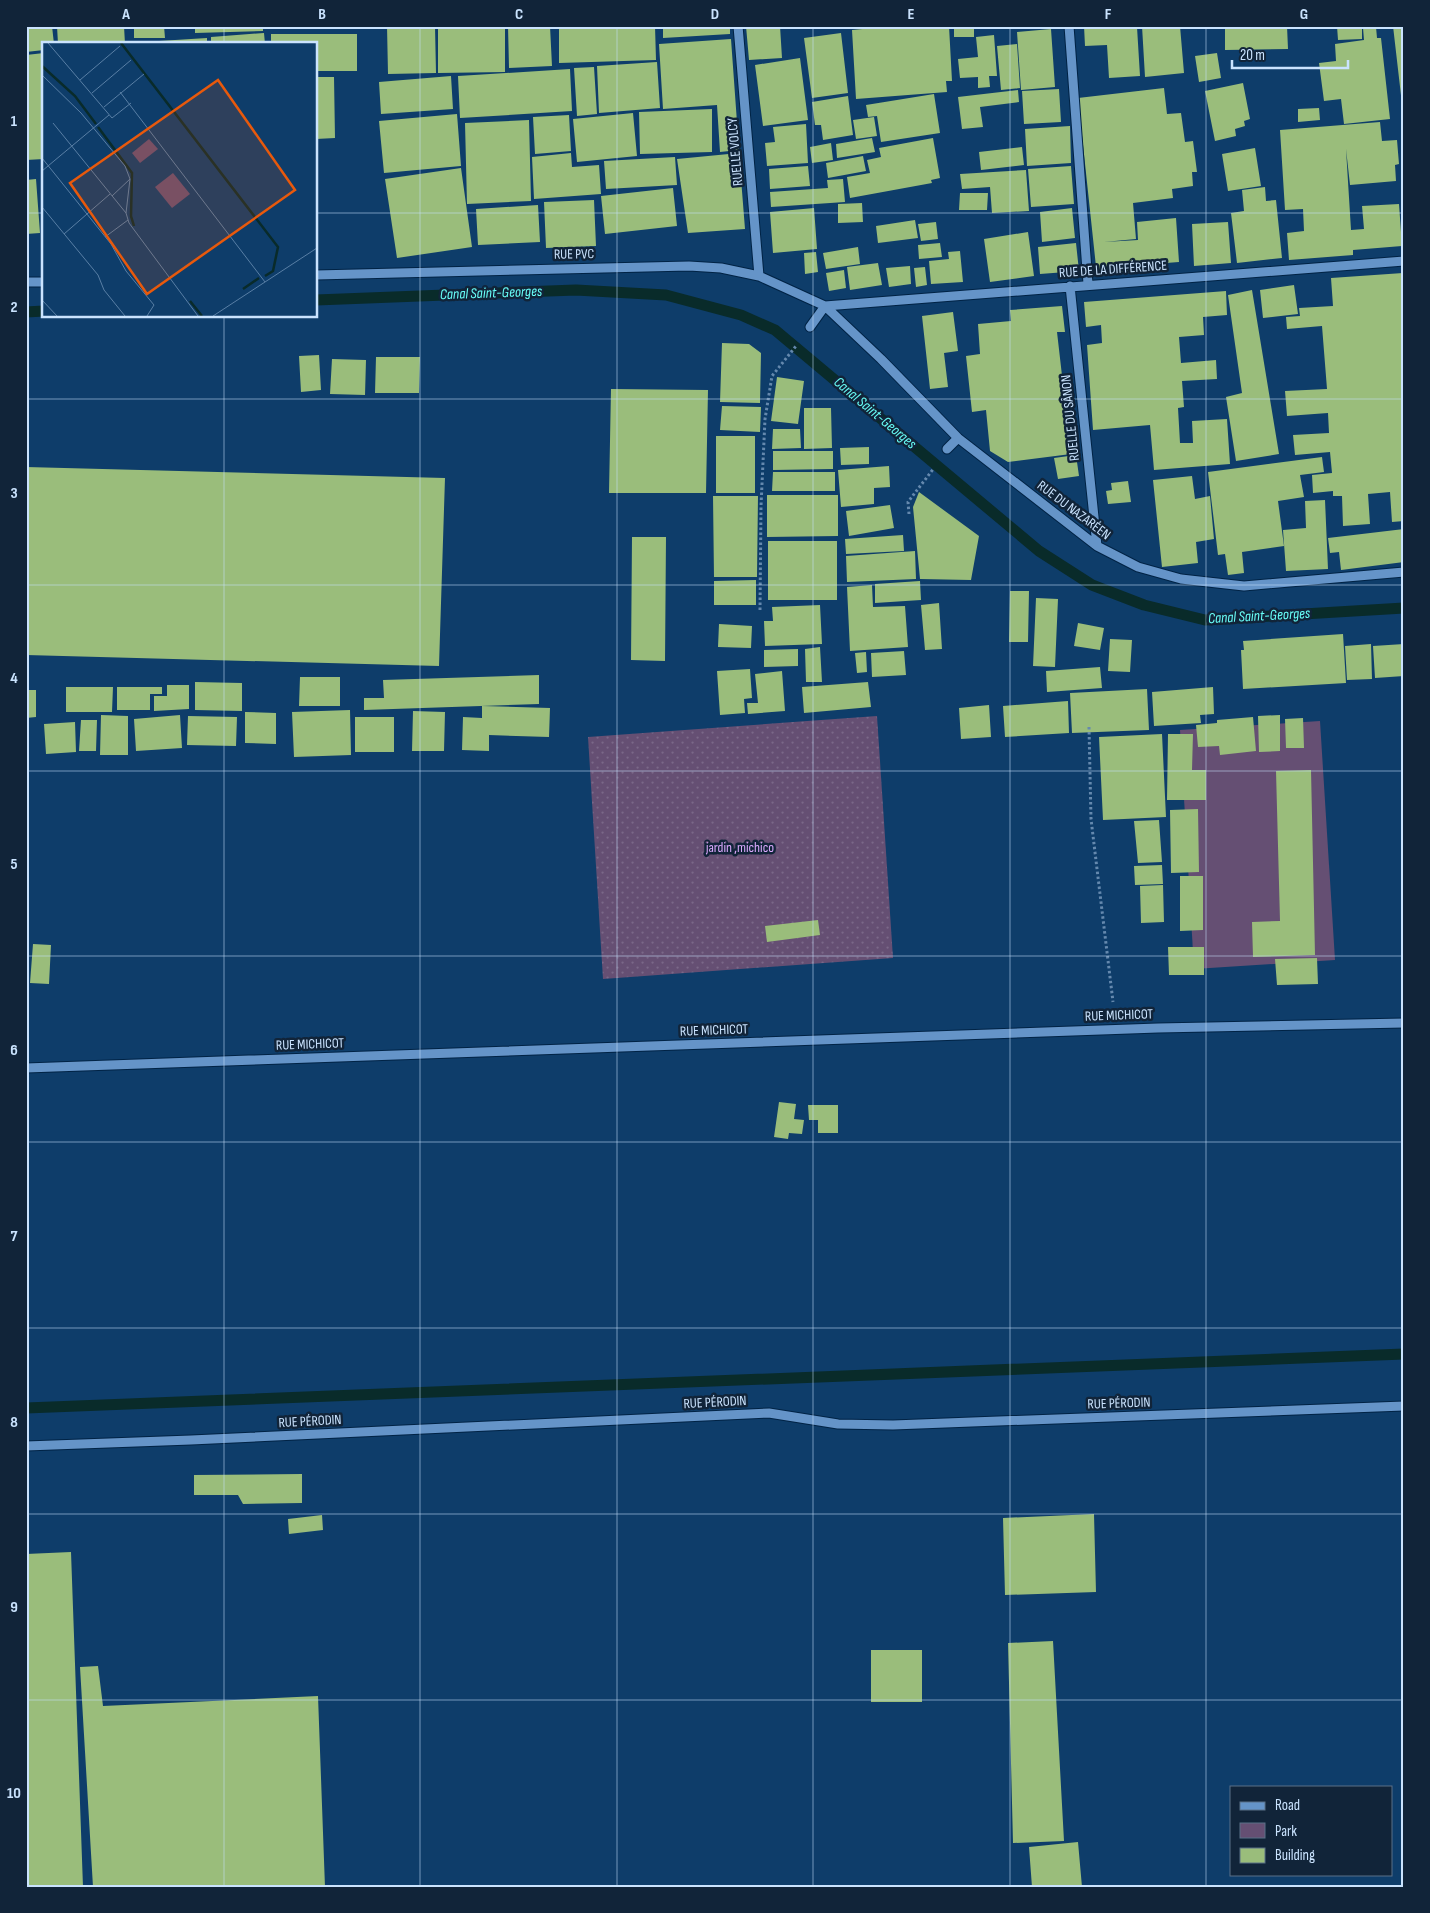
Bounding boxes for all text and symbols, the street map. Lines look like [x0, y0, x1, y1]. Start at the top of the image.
text: A [121, 5, 130, 24]
text: B [318, 5, 326, 24]
text: C [515, 5, 523, 24]
text: D [711, 5, 719, 24]
text: E [908, 5, 915, 24]
text: F [1105, 5, 1112, 24]
text: G [1300, 5, 1308, 24]
scale bar [1232, 38, 1349, 70]
inset map [42, 42, 318, 318]
text: 20 m [1240, 46, 1265, 65]
text: 1 [11, 112, 18, 131]
street label: RUELLE VOLCY [724, 117, 746, 187]
street label: RUE PVC [554, 245, 594, 263]
street label: RUE DE LA DIFFÉRENCE [1058, 257, 1168, 281]
water label: Canal Saint-Georges [440, 282, 543, 304]
text: 2 [10, 298, 18, 317]
water label: Canal Saint-Georges [830, 373, 921, 454]
street label: RUELLE DU SÂNON [1057, 374, 1083, 462]
street label: RUE DU NAZARÉEN [1034, 477, 1114, 543]
text: 3 [10, 484, 18, 503]
water label: Canal Saint-Georges [1207, 604, 1311, 628]
text: 4 [10, 669, 18, 688]
park label: jardin ,michico [705, 839, 774, 856]
text: 5 [10, 855, 18, 874]
street label: RUE MICHICOT [1085, 1005, 1154, 1025]
street label: RUE MICHICOT [680, 1020, 749, 1040]
street label: RUE MICHICOT [276, 1034, 345, 1054]
text: 6 [10, 1041, 18, 1060]
text: 7 [11, 1227, 18, 1246]
street label: RUE PÉRODIN [683, 1392, 747, 1412]
street label: RUE PÉRODIN [1087, 1393, 1151, 1413]
street label: RUE PÉRODIN [278, 1411, 342, 1431]
text: 8 [10, 1413, 18, 1432]
text: 9 [10, 1598, 18, 1617]
text: 10 [7, 1784, 21, 1803]
legend [1230, 1786, 1392, 1876]
text: Road [1275, 1796, 1300, 1815]
text: Park [1275, 1822, 1297, 1841]
text: Building [1275, 1846, 1315, 1865]

